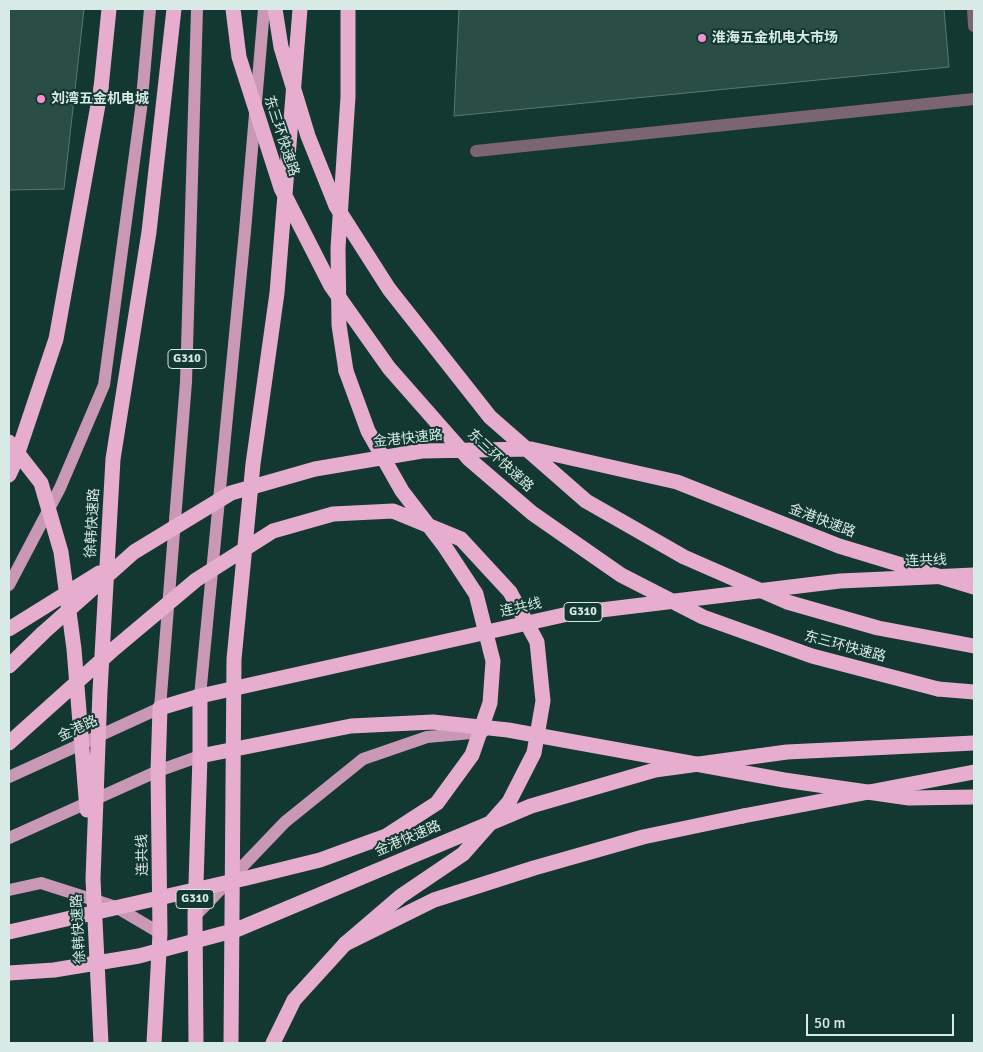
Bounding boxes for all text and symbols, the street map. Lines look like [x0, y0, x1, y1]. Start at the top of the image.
place label: 淮海五金机电大市场 [712, 30, 838, 46]
marker: 淮海五金机电大市场 [696, 32, 708, 44]
place label: 刘湾五金机电城 [51, 91, 149, 107]
marker: 刘湾五金机电城 [35, 93, 47, 105]
street label: 东三环快速路 [260, 93, 302, 179]
road number: G310 [168, 349, 206, 368]
street label: 东三环快速路 [464, 426, 536, 496]
street label: 金港快速路 [372, 427, 444, 451]
street label: 徐韩快速路 [83, 488, 103, 558]
street label: 金港快速路 [786, 501, 858, 541]
street label: 连共线 [905, 552, 947, 570]
street label: 连共线 [499, 595, 543, 621]
road number: G310 [564, 602, 602, 622]
street label: 东三环快速路 [802, 628, 888, 666]
street label: 金港路 [55, 713, 101, 745]
street label: 金港快速路 [373, 818, 443, 860]
street label: 连共线 [134, 834, 152, 876]
road number: G310 [176, 890, 214, 909]
street label: 徐韩快速路 [69, 894, 89, 964]
scale bar [808, 1004, 956, 1036]
text: 50 m [814, 1014, 845, 1032]

